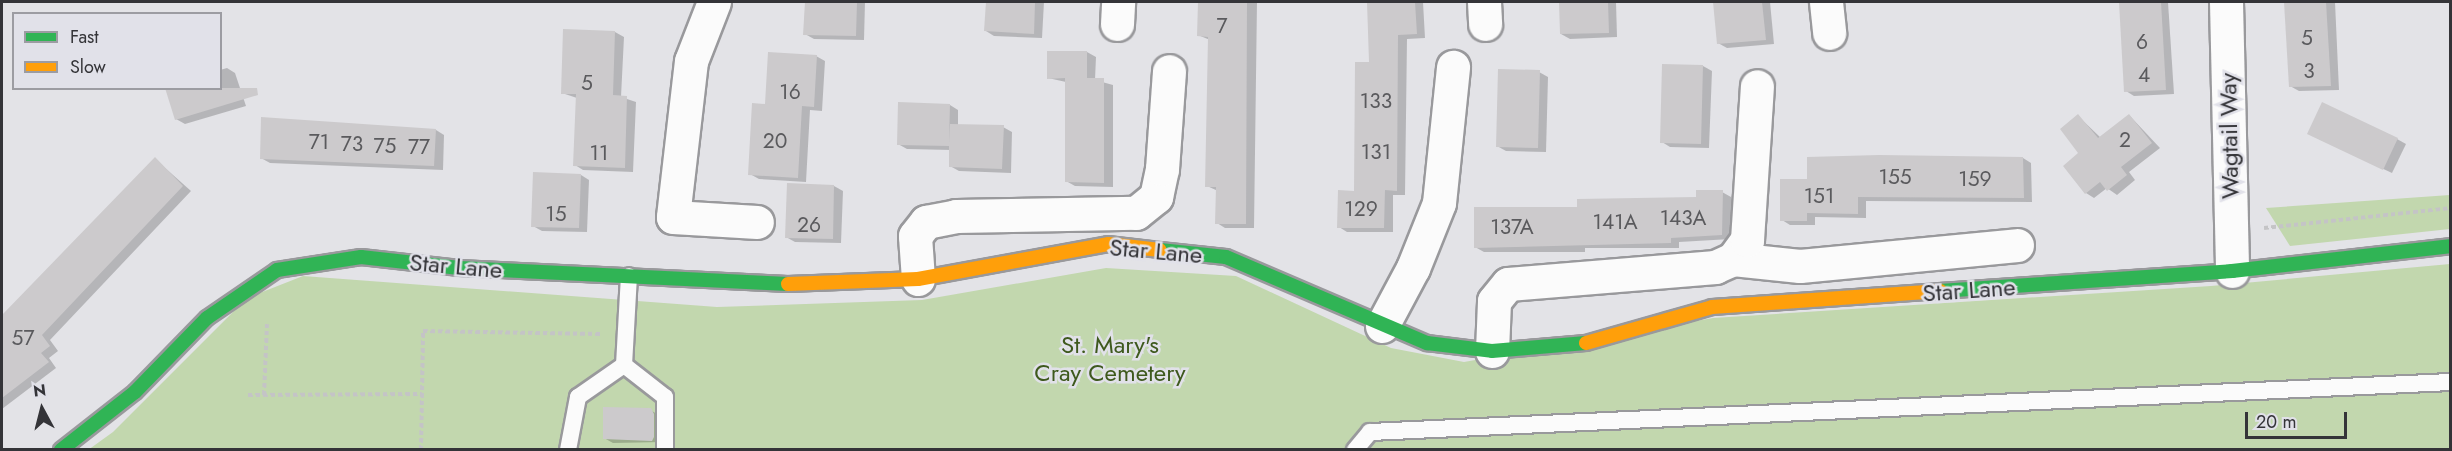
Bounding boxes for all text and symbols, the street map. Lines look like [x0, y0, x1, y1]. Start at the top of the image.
legend [12, 12, 222, 90]
house number: 7 [1216, 13, 1228, 39]
text: Fast [70, 24, 99, 50]
house number: 5 [2301, 25, 2313, 51]
house number: 6 [2136, 29, 2148, 55]
text: Slow [70, 54, 106, 80]
house number: 3 [2303, 58, 2315, 84]
house number: 4 [2138, 62, 2150, 88]
house number: 5 [581, 70, 593, 96]
street label: Wagtail Way [2214, 73, 2244, 199]
house number: 16 [779, 79, 801, 105]
house number: 133 [1360, 88, 1392, 114]
house number: 2 [2119, 127, 2131, 153]
house number: 20 [763, 128, 787, 154]
house number: 71 [309, 129, 329, 155]
house number: 73 [341, 131, 363, 157]
house number: 75 [374, 133, 396, 159]
house number: 77 [408, 134, 430, 160]
house number: 131 [1361, 139, 1391, 165]
house number: 11 [590, 140, 608, 166]
house number: 155 [1878, 164, 1912, 190]
house number: 159 [1958, 166, 1992, 192]
house number: 151 [1804, 183, 1834, 209]
house number: 129 [1344, 196, 1378, 222]
house number: 15 [545, 201, 567, 227]
house number: 143A [1660, 205, 1706, 231]
house number: 141A [1592, 209, 1638, 235]
house number: 26 [797, 212, 821, 238]
house number: 137A [1490, 214, 1534, 240]
street label: Star Lane [1108, 233, 1204, 269]
street label: Star Lane [408, 248, 504, 284]
street label: Star Lane [1922, 272, 2016, 308]
house number: 57 [12, 325, 34, 351]
park label: St. Mary's Cray Cemetery [1034, 331, 1186, 387]
text: N [32, 378, 47, 403]
north arrow [12, 379, 72, 439]
scale bar [2248, 400, 2350, 438]
text: 20 m [2256, 409, 2296, 435]

